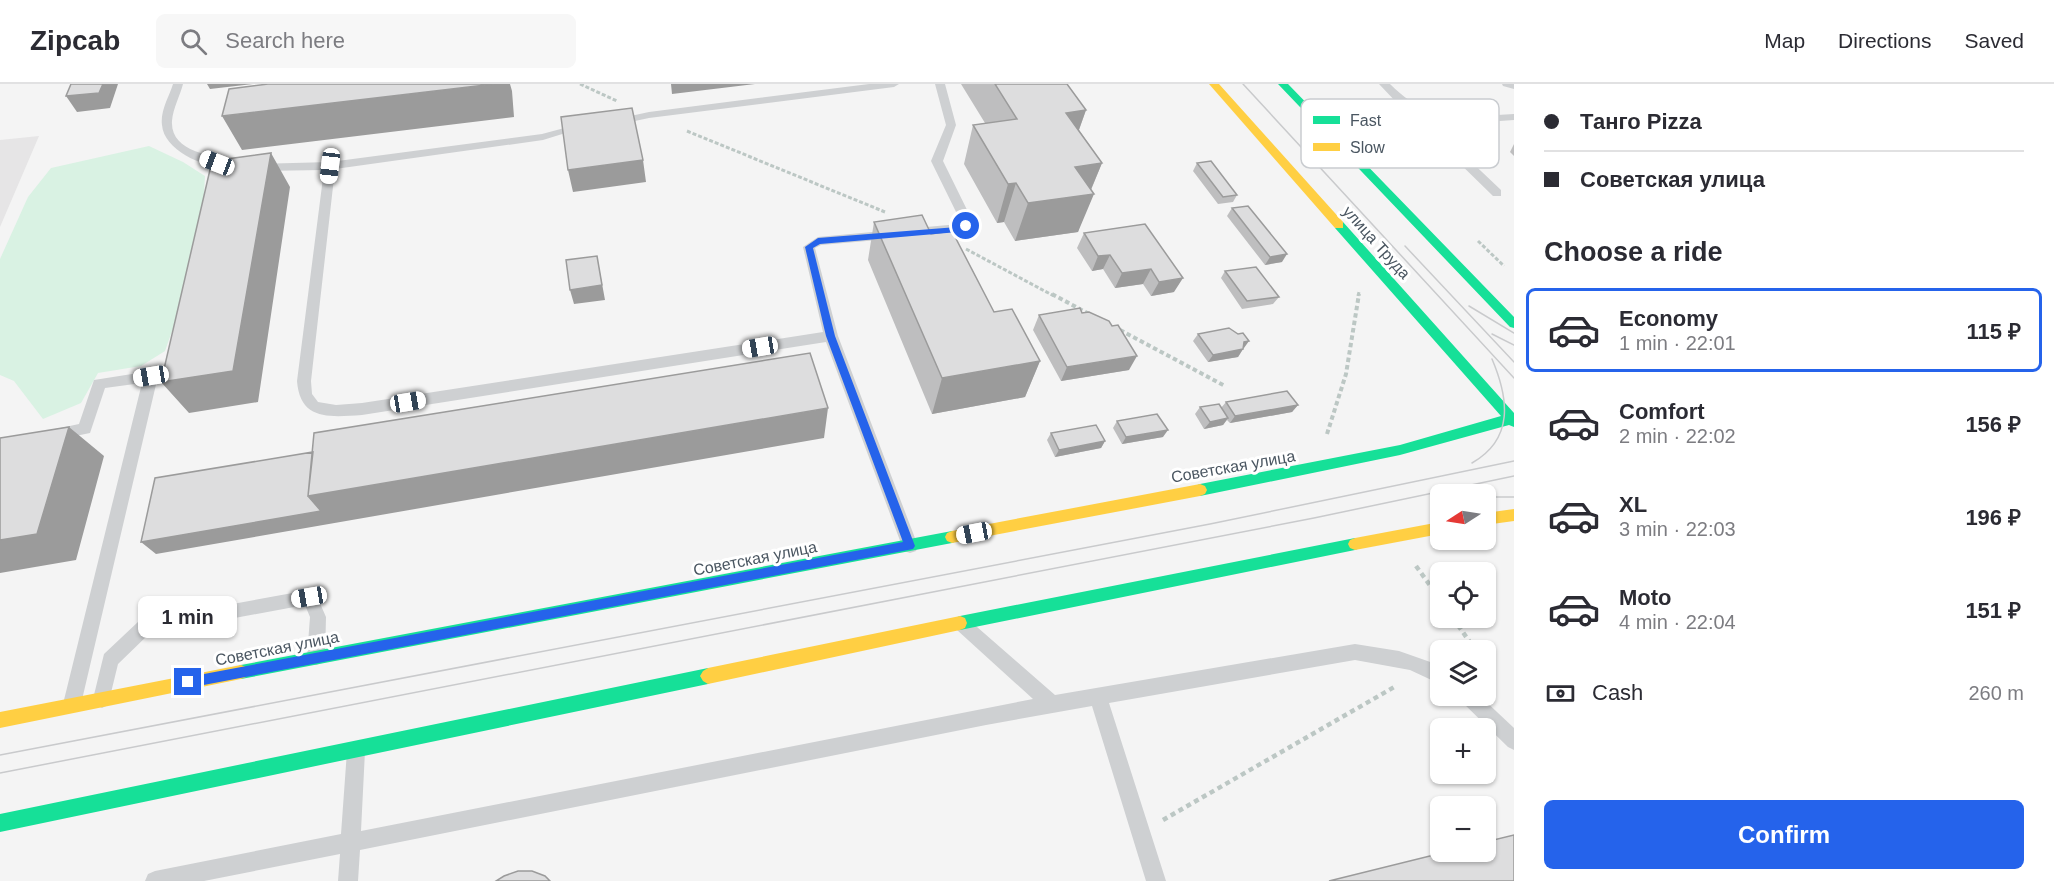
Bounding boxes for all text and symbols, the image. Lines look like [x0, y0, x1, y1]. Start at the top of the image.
search box [156, 14, 576, 68]
text: Zipcab [30, 25, 120, 56]
icon: search [177, 25, 210, 58]
text: Search here [225, 28, 345, 53]
text: Map [1764, 29, 1805, 52]
text: Directions [1838, 29, 1931, 52]
text: Saved [1964, 29, 2024, 52]
legend [1301, 99, 1499, 168]
text: Танго Pizza [1580, 109, 1702, 134]
text: Fast [1350, 112, 1382, 129]
text: Slow [1350, 139, 1385, 156]
car [319, 147, 341, 185]
car [197, 148, 237, 178]
text: Советская улица [1580, 167, 1765, 192]
street label: улица Труда [1340, 203, 1414, 282]
route start [952, 212, 979, 239]
text: Choose a ride [1544, 237, 1723, 267]
icon: car [1547, 303, 1601, 357]
text: Economy [1619, 306, 1718, 331]
text: 115 ₽ [1967, 319, 2021, 344]
text: 1 min · 22:01 [1619, 332, 1736, 354]
car [741, 335, 779, 359]
car [132, 364, 170, 388]
car [389, 390, 427, 414]
icon: car [1547, 396, 1601, 450]
text: Comfort [1619, 399, 1705, 424]
text: 156 ₽ [1965, 412, 2021, 437]
text: 2 min · 22:02 [1619, 425, 1736, 447]
street label: Советская улица [1170, 447, 1297, 486]
north arrow [1430, 484, 1496, 550]
map controls [1430, 484, 1496, 862]
icon: car [1547, 489, 1601, 543]
text: XL [1619, 492, 1647, 517]
text: 196 ₽ [1965, 505, 2021, 530]
text: 3 min · 22:03 [1619, 518, 1736, 540]
car [955, 521, 993, 545]
street label: Советская улица [692, 538, 818, 579]
button: locate [1430, 562, 1496, 628]
icon: car [1547, 582, 1601, 636]
car [290, 585, 328, 609]
text: Moto [1619, 585, 1672, 610]
callout: 1 min [138, 595, 237, 637]
text: 151 ₽ [1965, 598, 2021, 623]
text: 1 min [161, 606, 214, 628]
text: 4 min · 22:04 [1619, 611, 1736, 633]
street label: Советская улица [214, 628, 340, 669]
button: layers [1430, 640, 1496, 706]
route end [174, 668, 201, 695]
icon: cash [1544, 677, 1577, 710]
text: Cash [1592, 680, 1643, 705]
text: 260 m [1968, 682, 2024, 704]
button: + [1430, 718, 1496, 784]
button: − [1430, 796, 1496, 862]
button: Confirm [1544, 800, 2024, 869]

